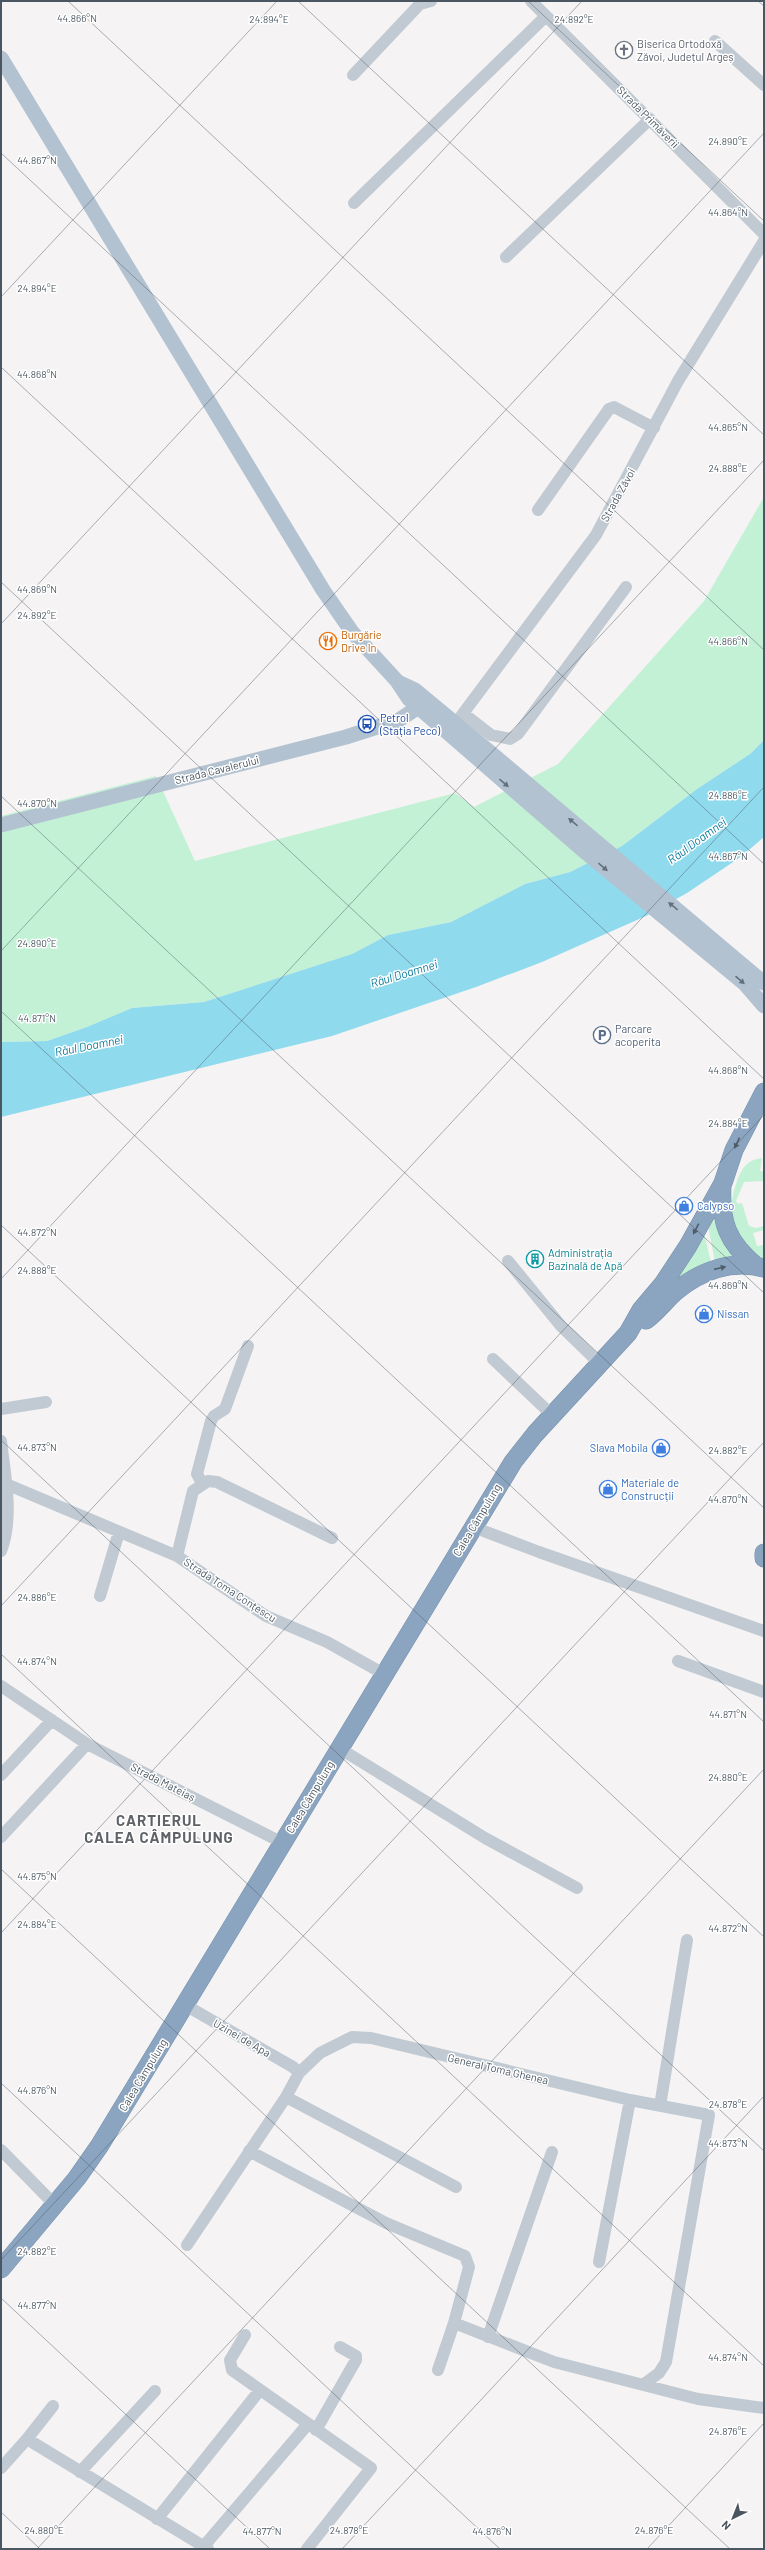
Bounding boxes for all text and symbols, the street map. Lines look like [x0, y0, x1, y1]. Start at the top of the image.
text: 44.866°N [57, 12, 97, 24]
text: 24.894°E [249, 13, 289, 25]
text: 24.892°E [554, 13, 594, 25]
place label: Biserica Ortodoxă Zăvoi, Județul Argeș [637, 37, 734, 63]
church icon: Biserica Ortodoxă Zăvoi, Județul Argeș [614, 40, 634, 60]
street label: Strada Primăverii [615, 83, 682, 150]
text: 24.890°E [708, 135, 748, 147]
text: 44.867°N [17, 154, 57, 166]
text: 44.864°N [708, 206, 748, 218]
text: 24.894°E [17, 282, 57, 294]
text: 44.868°N [17, 368, 57, 380]
text: 44.865°N [708, 421, 748, 433]
text: 24.888°E [708, 462, 748, 474]
street label: Strada Zăvoi [598, 466, 638, 524]
text: 44.869°N [17, 583, 57, 595]
text: 24.892°E [17, 609, 57, 621]
place label: Burgărie Drive In [341, 628, 382, 654]
restaurant icon: Burgărie Drive In [318, 631, 338, 651]
text: 44.866°N [708, 635, 748, 647]
place label: Petrol (Stația Peco) [379, 711, 440, 737]
bus stop icon: Petrol (Stația Peco) [357, 714, 377, 734]
street label: Strada Cavalerului [173, 753, 260, 786]
one-way arrow [499, 779, 509, 788]
text: 24.886°E [708, 789, 748, 801]
text: 44.870°N [17, 797, 57, 809]
water label: Râul Doamnei [664, 814, 729, 866]
one-way arrow [568, 818, 579, 827]
text: 44.867°N [708, 850, 748, 862]
one-way arrow [598, 863, 609, 872]
one-way arrow [667, 902, 678, 910]
text: 24.890°E [17, 937, 57, 949]
water label: Râul Doamnei [369, 956, 439, 990]
one-way arrow [735, 975, 746, 984]
text: 44.871°N [18, 1012, 56, 1024]
place label: Parcare acoperita [615, 1022, 661, 1048]
parking icon: Parcare acoperita [592, 1025, 612, 1045]
water label: Râul Doamnei [54, 1032, 124, 1058]
text: 44.868°N [708, 1064, 748, 1076]
text: 24.884°E [708, 1117, 748, 1129]
one-way arrow [734, 1137, 741, 1149]
shop icon: Calypso [674, 1196, 694, 1216]
place label: Calypso [697, 1199, 734, 1212]
one-way arrow [693, 1223, 699, 1235]
text: 44.872°N [17, 1226, 57, 1238]
place label: Administrația Bazinală de Apă [548, 1246, 622, 1272]
building icon: Administrația Bazinală de Apă [525, 1249, 545, 1269]
text: 24.888°E [17, 1264, 57, 1276]
one-way arrow [714, 1264, 726, 1270]
text: 44.869°N [708, 1279, 748, 1291]
shop icon: Nissan [694, 1304, 714, 1324]
place label: Nissan [717, 1307, 749, 1320]
shop icon: Slava Mobila [651, 1438, 671, 1458]
text: 44.873°N [17, 1441, 57, 1453]
place label: Slava Mobila [590, 1441, 648, 1454]
text: 24.882°E [708, 1444, 748, 1456]
place label: Materiale de Construcții [621, 1476, 679, 1502]
shop icon: Materiale de Construcții [598, 1479, 618, 1499]
street label: Calea Câmpulung [450, 1481, 503, 1558]
text: 44.870°N [708, 1493, 748, 1505]
street label: Strada Toma Conțescu [182, 1555, 279, 1624]
text: 24.886°E [17, 1591, 57, 1603]
text: 44.874°N [17, 1655, 57, 1667]
text: 44.871°N [709, 1708, 747, 1720]
street label: Calea Câmpulung [283, 1758, 336, 1835]
street label: Strada Mateiaș [129, 1760, 198, 1803]
text: 24.880°E [708, 1771, 748, 1783]
district label: CARTIERUL CALEA CÂMPULUNG [84, 1811, 234, 1846]
text: 44.875°N [17, 1870, 57, 1882]
text: 24.884°E [17, 1918, 57, 1930]
text: 44.872°N [708, 1922, 748, 1934]
street label: Uzinei de Apa [211, 2016, 273, 2059]
street label: Calea Câmpulung [116, 2036, 169, 2113]
street label: General Toma Ghenea [447, 2051, 550, 2086]
text: 44.876°N [17, 2084, 57, 2096]
text: 24.878°E [709, 2098, 747, 2110]
text: 44.873°N [708, 2137, 748, 2149]
text: 24.882°E [17, 2245, 57, 2257]
text: 44.877°N [17, 2299, 57, 2311]
text: 44.874°N [708, 2351, 748, 2363]
text: 24.876°E [709, 2425, 747, 2437]
north arrow [713, 2498, 753, 2538]
text: N [719, 2518, 733, 2533]
text: 24.880°E [24, 2524, 64, 2536]
text: 24.878°E [330, 2524, 368, 2536]
text: 24.876°E [635, 2524, 673, 2536]
text: 44.877°N [242, 2525, 282, 2537]
text: 44.876°N [472, 2525, 512, 2537]

